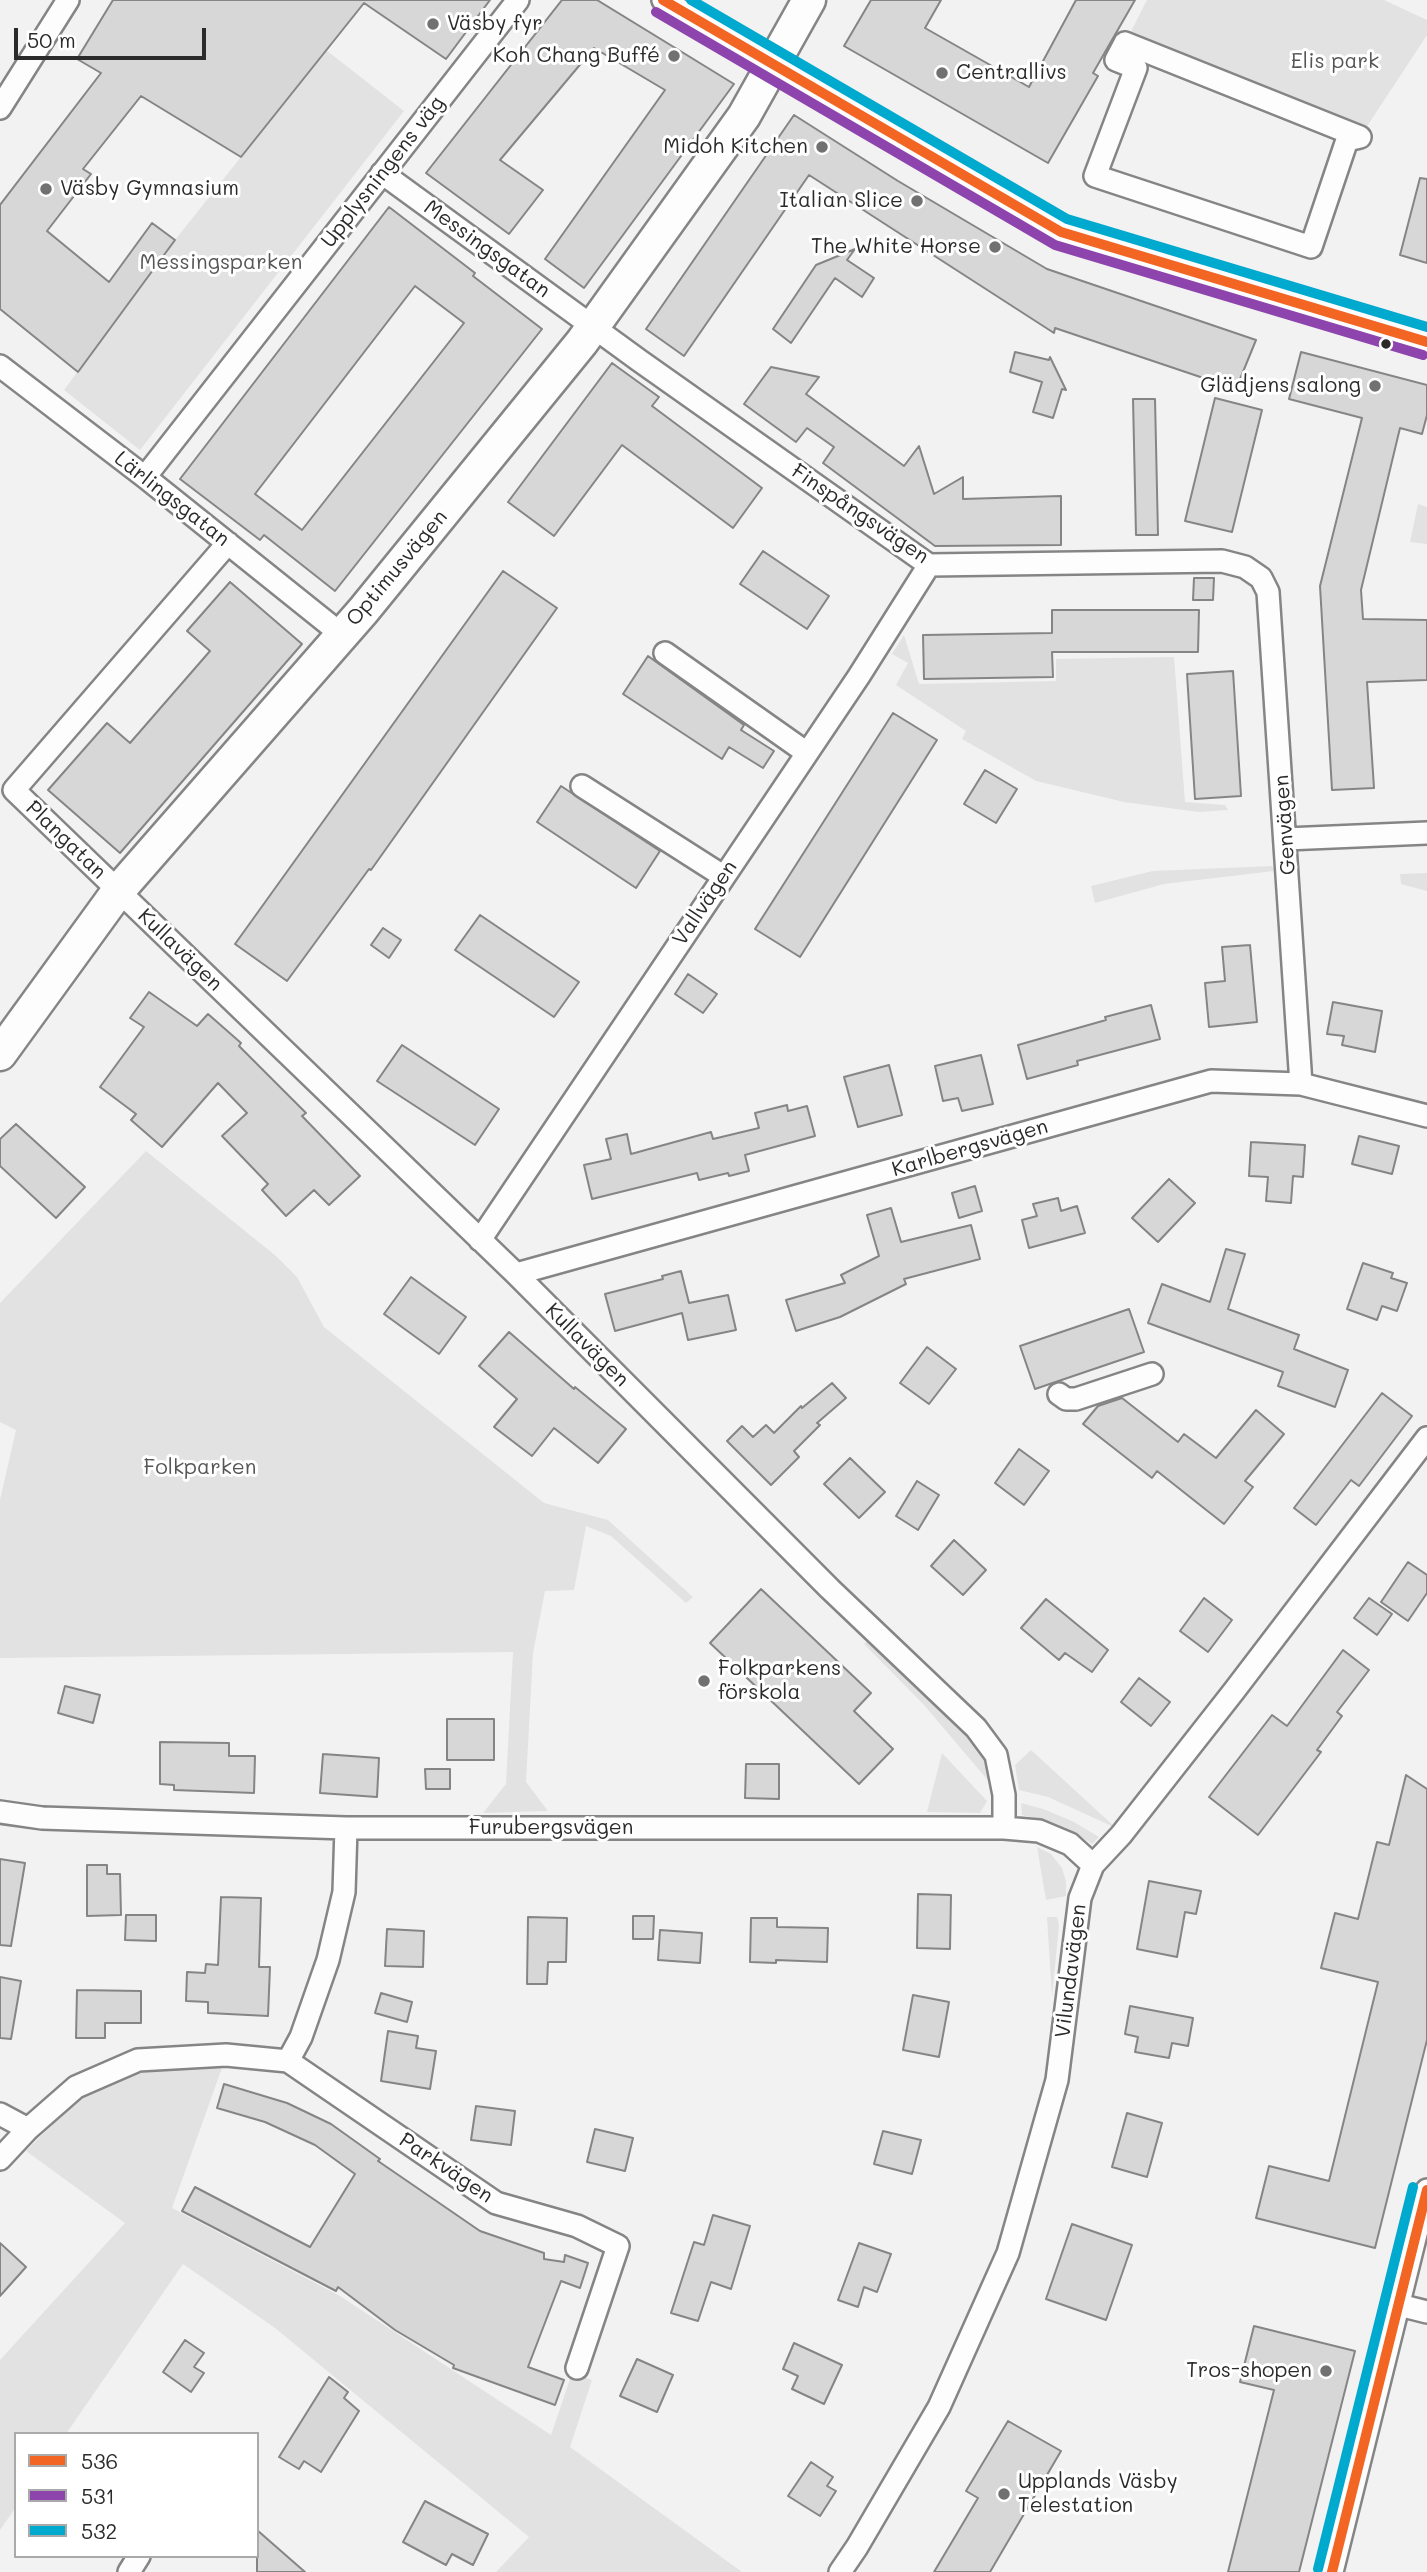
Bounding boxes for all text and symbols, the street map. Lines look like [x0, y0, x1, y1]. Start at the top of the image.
place label: Väsby fyr [447, 11, 543, 37]
scale bar [18, 14, 210, 58]
marker: Väsby fyr [425, 16, 441, 32]
text: 50 m [27, 26, 76, 53]
place label: Koh Chang Buffé [493, 43, 660, 69]
marker: Koh Chang Buffé [666, 48, 682, 64]
park label: Elis park [1291, 49, 1379, 75]
place label: Centrallivs [956, 60, 1067, 86]
marker: Centrallivs [934, 65, 950, 81]
street label: Upplysningens väg [316, 91, 450, 253]
place label: Midoh Kitchen [663, 134, 808, 160]
marker: Midoh Kitchen [814, 139, 830, 155]
place label: Väsby Gymnasium [60, 176, 239, 202]
marker: Väsby Gymnasium [38, 181, 54, 197]
place label: Italian Slice [779, 188, 903, 214]
marker: Italian Slice [909, 193, 925, 209]
street label: Messingsgatan [419, 195, 555, 303]
place label: The White Horse [811, 234, 981, 260]
marker: The White Horse [987, 239, 1003, 255]
park label: Messingsparken [140, 250, 302, 276]
unlabelled marker [1379, 337, 1393, 351]
place label: Glädjens salong [1200, 373, 1361, 399]
marker: Glädjens salong [1367, 378, 1383, 394]
street label: Lärlingsgatan [109, 446, 235, 552]
street label: Finspångsvägen [787, 459, 933, 569]
street label: Optimusvägen [341, 505, 453, 631]
street label: Genvägen [1269, 774, 1301, 876]
street label: Plangatan [21, 795, 111, 885]
street label: Vallvägen [667, 856, 743, 950]
street label: Kullavägen [132, 903, 228, 997]
street label: Karlbergsvägen [889, 1114, 1051, 1182]
street label: Kullavägen [540, 1298, 634, 1392]
park label: Folkparken [144, 1455, 256, 1481]
place label: Folkparkens förskola [718, 1656, 841, 1706]
marker: Folkparkens förskola [696, 1673, 712, 1689]
street label: Furubergsvägen [469, 1815, 633, 1841]
street label: Vilundavägen [1050, 1903, 1092, 2039]
street label: Parkvägen [394, 2127, 498, 2209]
place label: Tros-shopen [1186, 2358, 1312, 2384]
marker: Tros-shopen [1318, 2363, 1334, 2379]
legend [14, 2432, 259, 2558]
text: 536 [81, 2447, 118, 2474]
place label: Upplands Väsby Telestation [1018, 2469, 1178, 2519]
text: 531 [81, 2482, 115, 2509]
marker: Upplands Väsby Telestation [996, 2486, 1012, 2502]
text: 532 [81, 2517, 117, 2544]

